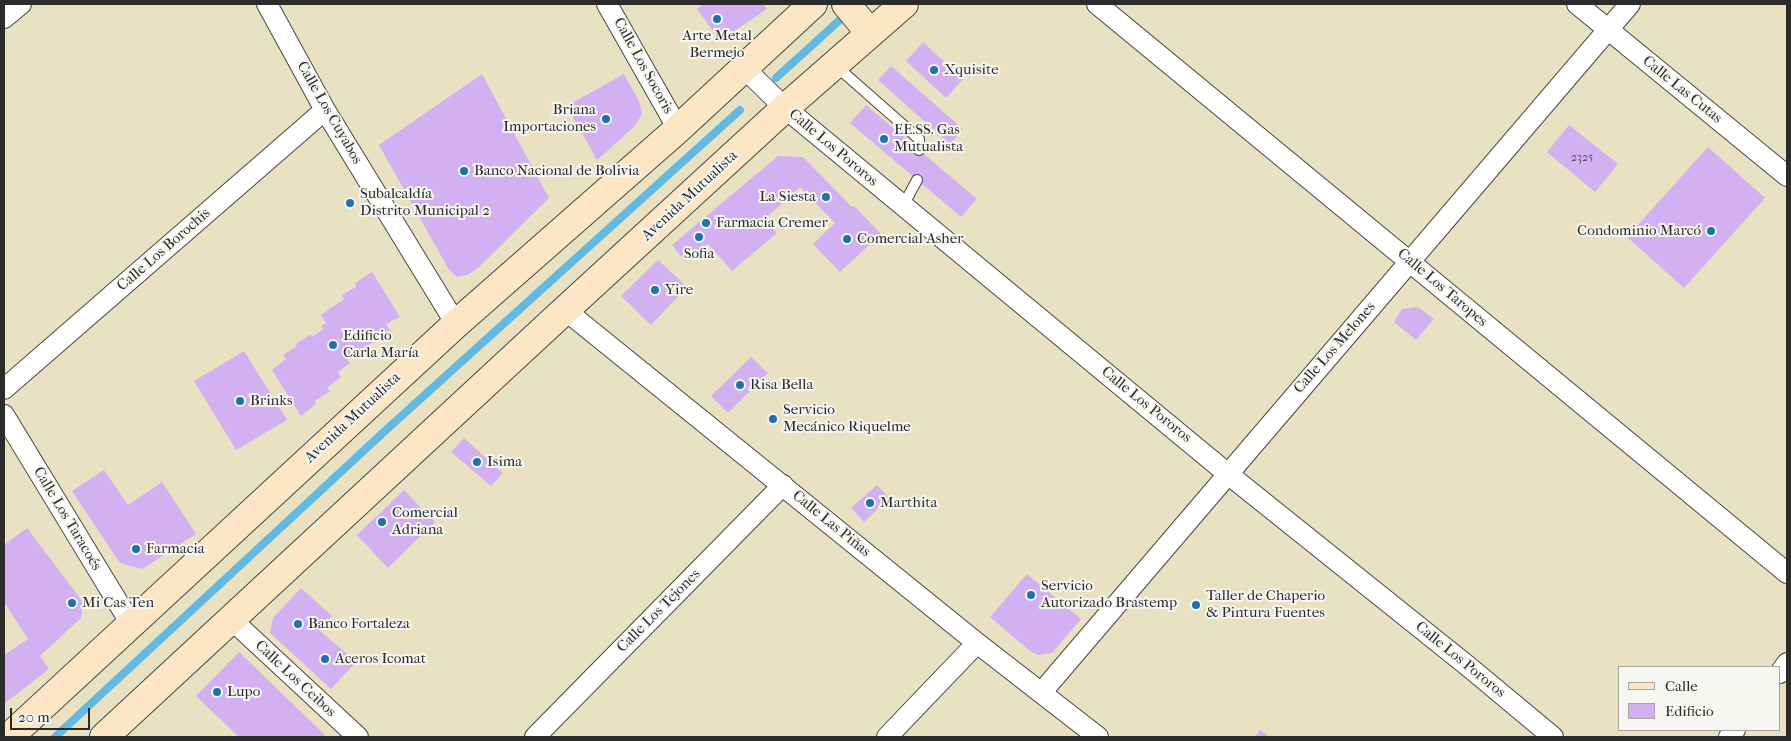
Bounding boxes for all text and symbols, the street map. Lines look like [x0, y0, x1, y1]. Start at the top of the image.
marker: Arte Metal Bermejo [711, 13, 723, 25]
street label: Calle Los Socoris [609, 15, 677, 117]
place label: Arte Metal Bermejo [682, 27, 752, 62]
street label: Calle Las Cutas [1639, 52, 1725, 128]
street label: Calle Los Cuyabos [292, 59, 366, 167]
place label: Xquisite [944, 61, 999, 79]
marker: Xquisite [928, 64, 940, 76]
place label: Briana Importaciones [503, 101, 596, 136]
street label: Calle Los Pororos [785, 106, 881, 190]
marker: Briana Importaciones [600, 113, 612, 125]
place label: EE.SS. Gas Mutualista [894, 121, 963, 156]
marker: EE.SS. Gas Mutualista [878, 133, 890, 145]
street label: Avenida Mutualista [638, 147, 742, 245]
house number: 2325 [1571, 151, 1593, 165]
place label: Banco Nacional de Bolivia [474, 162, 639, 180]
marker: Banco Nacional de Bolivia [458, 165, 470, 177]
place label: Subalcaldía Distrito Municipal 2 [360, 185, 490, 220]
place label: La Siesta [760, 188, 816, 206]
marker: La Siesta [820, 191, 832, 203]
marker: Subalcaldía Distrito Municipal 2 [344, 197, 356, 209]
street label: Calle Los Borochis [114, 205, 214, 295]
place label: Farmacia Cremer [716, 214, 828, 232]
marker: Farmacia Cremer [700, 217, 712, 229]
place label: Condominio Marcó [1577, 222, 1701, 240]
marker: Condominio Marcó [1705, 225, 1717, 237]
place label: Comercial Asher [857, 230, 963, 248]
marker: Sofia [693, 231, 705, 243]
marker: Comercial Asher [841, 233, 853, 245]
place label: Sofia [684, 245, 714, 263]
street label: Calle Los Taropes [1393, 245, 1491, 331]
place label: Yire [665, 281, 693, 299]
marker: Yire [649, 284, 661, 296]
street label: Calle Los Melones [1290, 299, 1380, 397]
place label: Edificio Carla María [343, 327, 419, 362]
marker: Edificio Carla María [327, 339, 339, 351]
street label: Calle Los Pororos [1097, 363, 1195, 447]
street label: Avenida Mutualista [301, 369, 405, 467]
place label: Risa Bella [750, 376, 813, 394]
marker: Risa Bella [734, 379, 746, 391]
place label: Brinks [250, 392, 292, 410]
marker: Brinks [234, 395, 246, 407]
place label: Servicio Mecánico Riquelme [783, 401, 911, 436]
marker: Servicio Mecánico Riquelme [767, 413, 779, 425]
place label: Isima [487, 453, 522, 471]
marker: Isima [471, 456, 483, 468]
street label: Calle Los Taracoés [29, 464, 105, 574]
street label: Calle Las Piñas [788, 487, 874, 561]
place label: Marthita [880, 494, 938, 512]
marker: Marthita [864, 497, 876, 509]
place label: Comercial Adriana [392, 504, 458, 539]
marker: Comercial Adriana [376, 516, 388, 528]
place label: Farmacia [146, 540, 205, 558]
marker: Farmacia [130, 543, 142, 555]
street label: Calle Los Tejones [614, 566, 704, 656]
place label: Servicio Autorizado Brastemp [1041, 577, 1177, 612]
place label: Taller de Chaperio & Pintura Fuentes [1206, 587, 1325, 622]
marker: Servicio Autorizado Brastemp [1025, 589, 1037, 601]
place label: Mi Cas Ten [82, 594, 154, 612]
marker: Mi Cas Ten [66, 597, 78, 609]
marker: Taller de Chaperio & Pintura Fuentes [1190, 599, 1202, 611]
place label: Banco Fortaleza [308, 615, 410, 633]
marker: Banco Fortaleza [292, 618, 304, 630]
street label: Calle Los Pororos [1411, 618, 1509, 702]
street label: Calle Los Ceibos [251, 637, 339, 721]
place label: Aceros Icomat [335, 650, 426, 668]
marker: Aceros Icomat [319, 653, 331, 665]
legend [1618, 666, 1781, 731]
text: Calle [1665, 677, 1698, 695]
place label: Lupo [227, 683, 260, 701]
marker: Lupo [211, 686, 223, 698]
scale bar [12, 698, 92, 730]
text: Edificio [1665, 702, 1714, 720]
text: 20 m [18, 708, 50, 726]

